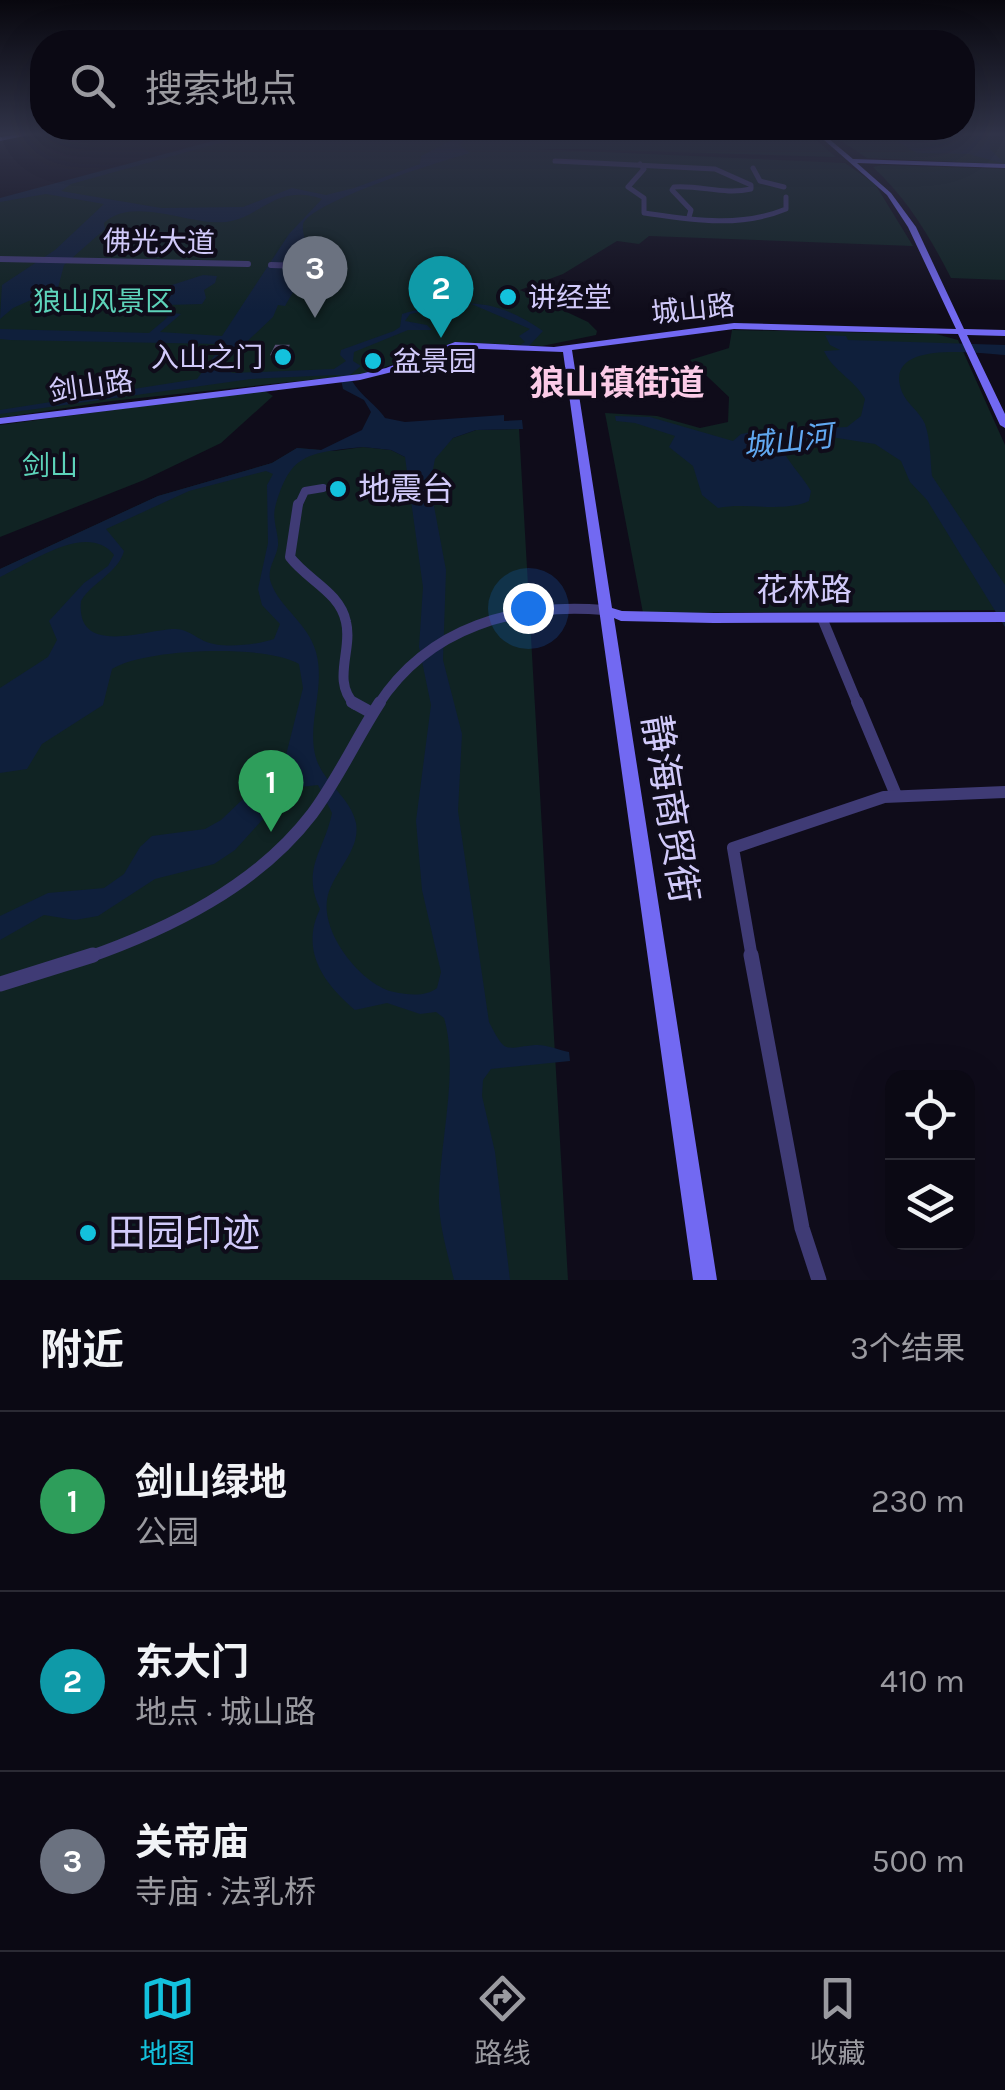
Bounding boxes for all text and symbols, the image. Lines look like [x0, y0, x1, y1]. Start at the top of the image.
search box [30, 30, 975, 140]
icon: search [65, 58, 120, 113]
text: 搜索地点 [145, 67, 297, 112]
street label: 佛光大道 [103, 225, 215, 259]
pin: 3 [282, 236, 348, 318]
pin: 2 [408, 255, 474, 338]
place label: 讲经堂 [528, 281, 612, 314]
park label: 狼山风景区 [33, 285, 173, 318]
marker: 讲经堂 [497, 286, 519, 308]
street label: 城山路 [649, 288, 737, 330]
place label: 入山之门 [151, 341, 263, 374]
place label: 盆景园 [393, 345, 477, 378]
marker: 入山之门 [272, 346, 294, 368]
marker: 盆景园 [362, 350, 384, 372]
district label: 狼山镇街道 [529, 363, 705, 404]
street label: 剑山路 [47, 364, 135, 408]
water label: 城山河 [741, 417, 840, 464]
park label: 剑山 [22, 449, 78, 482]
place label: 地震台 [358, 471, 454, 508]
marker: 地震台 [327, 478, 349, 500]
street label: 花林路 [756, 572, 852, 609]
your location [503, 583, 554, 634]
street label: 静海商贸街 [633, 712, 707, 906]
pin: 1 [238, 750, 304, 832]
map controls [885, 1070, 975, 1250]
button: locate [885, 1070, 975, 1160]
button: layers [885, 1160, 975, 1250]
place label: 田园印迹 [108, 1211, 260, 1256]
marker: 田园印迹 [77, 1222, 99, 1244]
text: 附近 [40, 1325, 124, 1375]
text: 3个结果 [850, 1330, 965, 1367]
text: 剑山绿地 [135, 1460, 287, 1505]
text: 1 [67, 1483, 78, 1520]
text: 230 m [871, 1483, 965, 1520]
text: 公园 [135, 1514, 199, 1551]
text: 东大门 [135, 1640, 249, 1685]
text: 2 [63, 1663, 82, 1700]
text: 410 m [880, 1663, 965, 1700]
text: 地点 · 城山路 [135, 1694, 316, 1731]
text: 关帝庙 [135, 1820, 249, 1865]
text: 3 [63, 1843, 82, 1880]
text: 500 m [871, 1843, 965, 1880]
text: 寺庙 · 法乳桥 [135, 1874, 316, 1911]
tab: 地图 [139, 1971, 196, 2071]
tab: 路线 [474, 1971, 531, 2071]
tab: 收藏 [809, 1971, 866, 2071]

